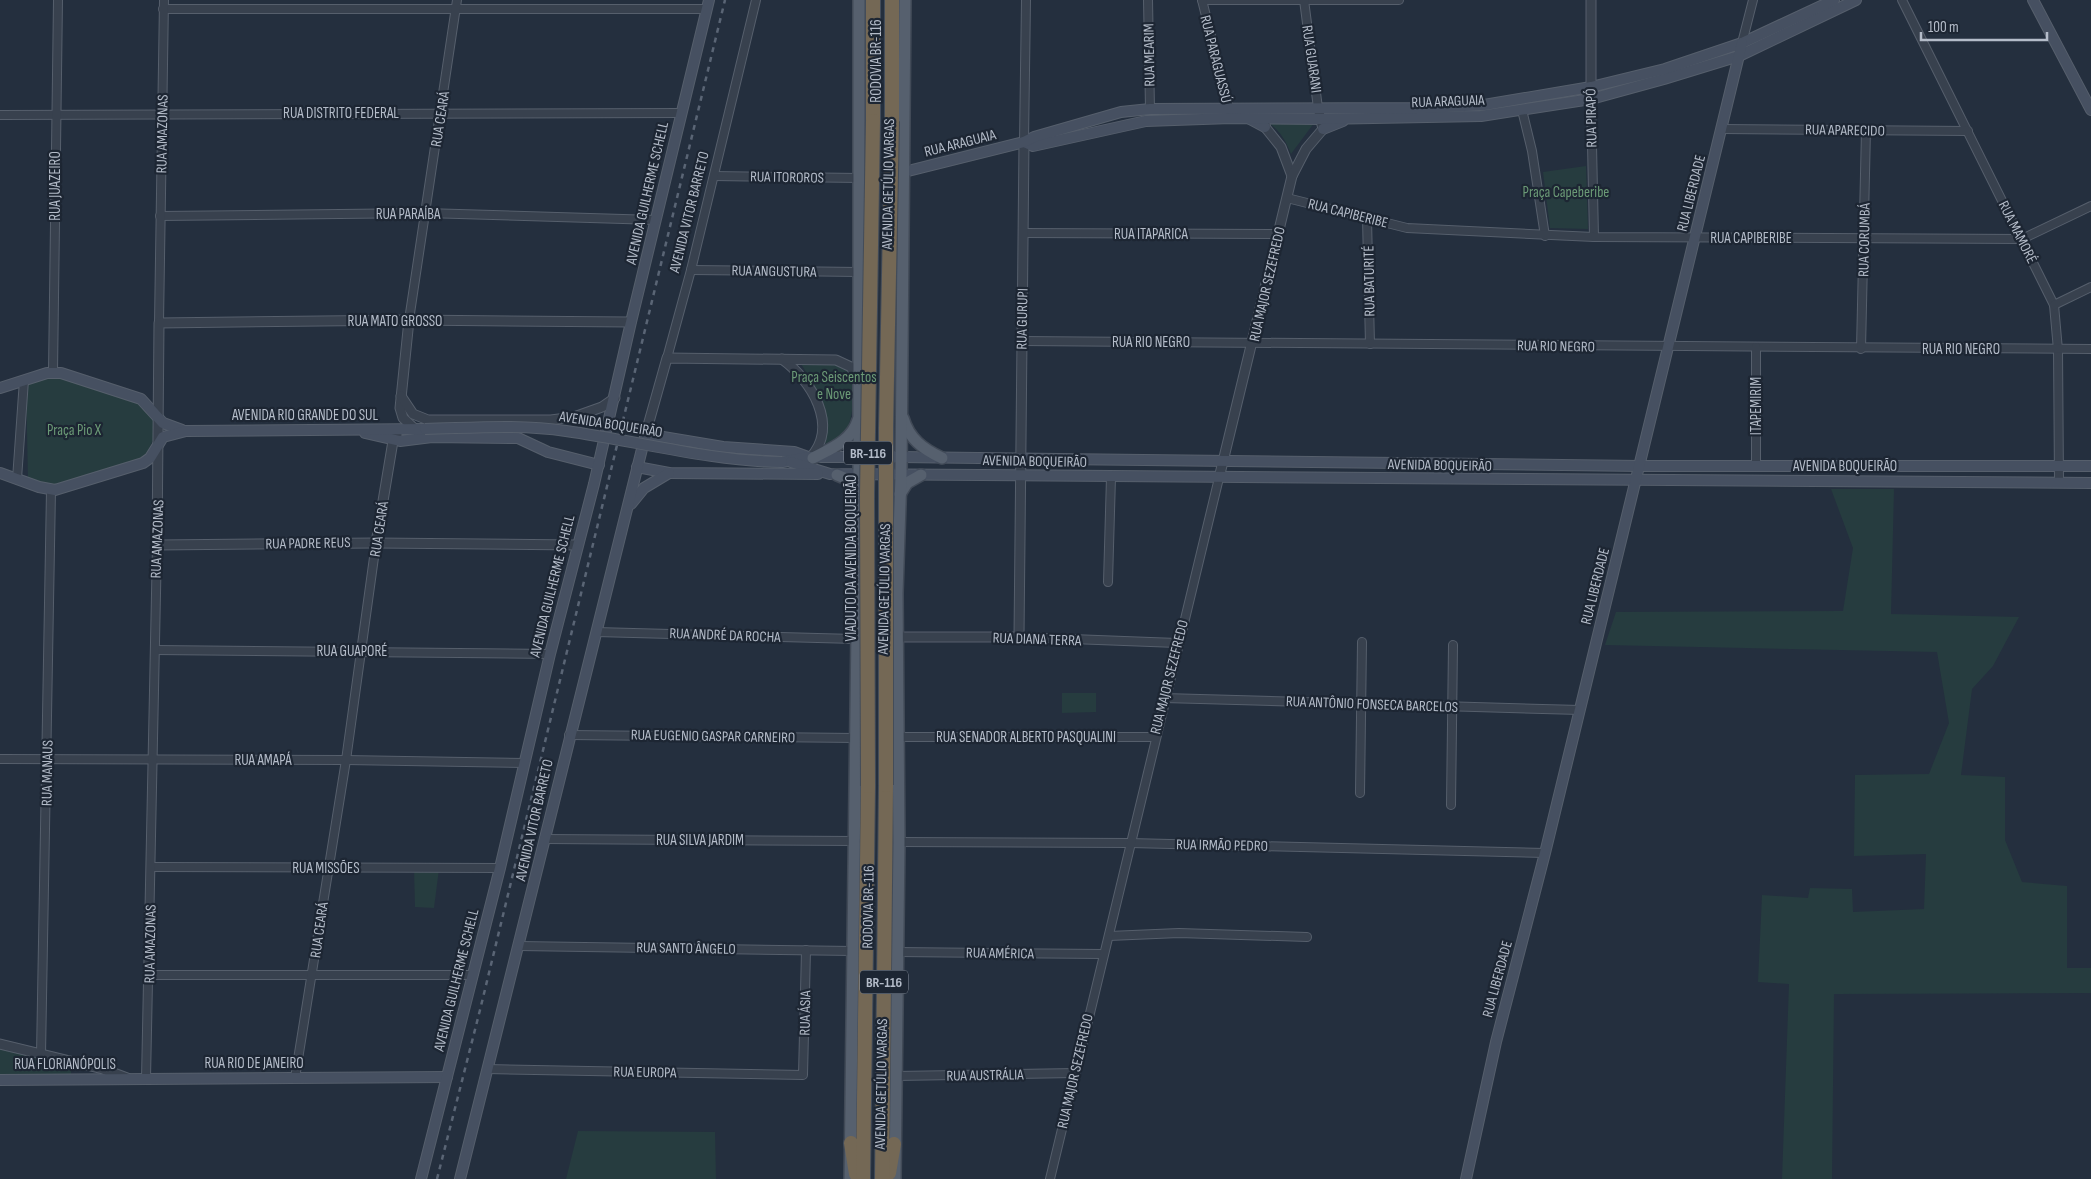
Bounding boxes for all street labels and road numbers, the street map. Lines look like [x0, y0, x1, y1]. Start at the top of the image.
street label: RUA PARAGUASSÚ [1195, 13, 1236, 105]
street label: RODOVIA BR-116 [867, 19, 886, 103]
street label: RUA MEARIM [1139, 23, 1160, 87]
street label: RUA GUARANI [1297, 24, 1326, 94]
street label: RUA PIRAPÓ [1581, 88, 1602, 148]
street label: RUA CEARÁ [427, 89, 454, 148]
street label: RUA ARAGUAIA [1411, 91, 1486, 112]
street label: RUA AMAZONAS [152, 94, 173, 174]
street label: RUA DISTRITO FEDERAL [283, 104, 399, 123]
street label: AVENIDA GETÚLIO VARGAS [878, 118, 899, 251]
street label: AVENIDA GUILHERME SCHELL [622, 119, 673, 267]
street label: RUA APARECIDO [1805, 120, 1885, 141]
street label: RUA ARAGUAIA [922, 125, 998, 162]
street label: AVENIDA VITOR BARRETO [665, 150, 714, 276]
street label: RUA JUAZEIRO [46, 151, 65, 221]
street label: RUA LIBERDADE [1673, 153, 1710, 234]
street label: RUA ITOROROS [750, 167, 824, 188]
street label: RUA CAPIBERIBE [1306, 194, 1390, 233]
street label: RUA MAMORÉ [1994, 198, 2041, 267]
street label: RUA CORUMBÁ [1854, 202, 1875, 277]
street label: RUA PARAÍBA [376, 205, 441, 224]
street label: RUA ITAPARICA [1114, 225, 1189, 244]
street label: RUA MAJOR SEZEFREDO [1245, 225, 1290, 343]
street label: RUA CAPIBERIBE [1710, 229, 1792, 248]
street label: RUA BATURITÉ [1359, 245, 1380, 317]
street label: RUA ANGUSTURA [731, 261, 817, 282]
street label: RUA GURUPI [1012, 288, 1033, 350]
street label: RUA MATO GROSSO [348, 312, 442, 331]
street label: RUA RIO NEGRO [1112, 333, 1190, 352]
street label: RUA RIO NEGRO [1517, 336, 1595, 357]
street label: RUA RIO NEGRO [1922, 340, 2000, 359]
street label: ITAPEMIRIM [1747, 377, 1766, 435]
street label: AVENIDA RIO GRANDE DO SUL [231, 406, 379, 425]
street label: AVENIDA BOQUEIRÃO [557, 407, 664, 442]
road number: BR-116 [844, 442, 892, 464]
street label: AVENIDA BOQUEIRÃO [982, 451, 1087, 472]
street label: AVENIDA BOQUEIRÃO [1387, 455, 1492, 476]
street label: AVENIDA BOQUEIRÃO [1792, 457, 1897, 476]
street label: VIADUTO DA AVENIDA BOQUEIRÃO [842, 475, 861, 641]
street label: RUA AMAZONAS [147, 499, 168, 579]
street label: RUA CEARÁ [366, 499, 393, 558]
street label: AVENIDA GUILHERME SCHELL [525, 513, 579, 660]
street label: AVENIDA GETÚLIO VARGAS [874, 523, 895, 656]
street label: RUA PADRE REUS [265, 533, 351, 554]
street label: RUA LIBERDADE [1577, 546, 1614, 627]
street label: RUA MAJOR SEZEFREDO [1146, 618, 1193, 736]
street label: RUA ANDRÉ DA ROCHA [669, 624, 782, 647]
street label: RUA DIANA TERRA [992, 628, 1082, 651]
street label: RUA GUAPORÉ [316, 642, 388, 661]
street label: RUA ANTÔNIO FONSECA BARCELOS [1286, 692, 1458, 717]
street label: RUA EUGENIO GASPAR CARNEIRO [631, 726, 795, 747]
street label: RUA SENADOR ALBERTO PASQUALINI [936, 728, 1116, 747]
street label: RUA MANAUS [37, 740, 58, 806]
street label: RUA AMAPÁ [234, 751, 292, 770]
street label: AVENIDA VITOR BARRETO [511, 757, 558, 884]
street label: RUA SILVA JARDIM [656, 831, 744, 850]
street label: RUA IRMÃO PEDRO [1176, 835, 1268, 856]
street label: RUA MISSÕES [292, 859, 360, 878]
street label: RODOVIA BR-116 [858, 865, 879, 949]
street label: RUA CEARÁ [306, 900, 333, 959]
street label: RUA AMAZONAS [140, 904, 161, 984]
street label: AVENIDA GUILHERME SCHELL [429, 907, 483, 1054]
street label: RUA SANTO ÂNGELO [636, 938, 736, 959]
street label: RUA LIBERDADE [1478, 939, 1517, 1020]
street label: RUA AMÉRICA [966, 943, 1035, 964]
road number: BR-116 [860, 970, 908, 994]
street label: RUA ÁSIA [796, 990, 815, 1036]
street label: RUA MAJOR SEZEFREDO [1053, 1012, 1098, 1130]
street label: AVENIDA GETÚLIO VARGAS [871, 1018, 892, 1151]
street label: RUA RIO DE JANEIRO [204, 1054, 304, 1073]
street label: RUA FLORIANÓPOLIS [14, 1055, 116, 1074]
street label: RUA EUROPA [613, 1062, 677, 1083]
street label: RUA AUSTRÁLIA [946, 1065, 1024, 1086]

